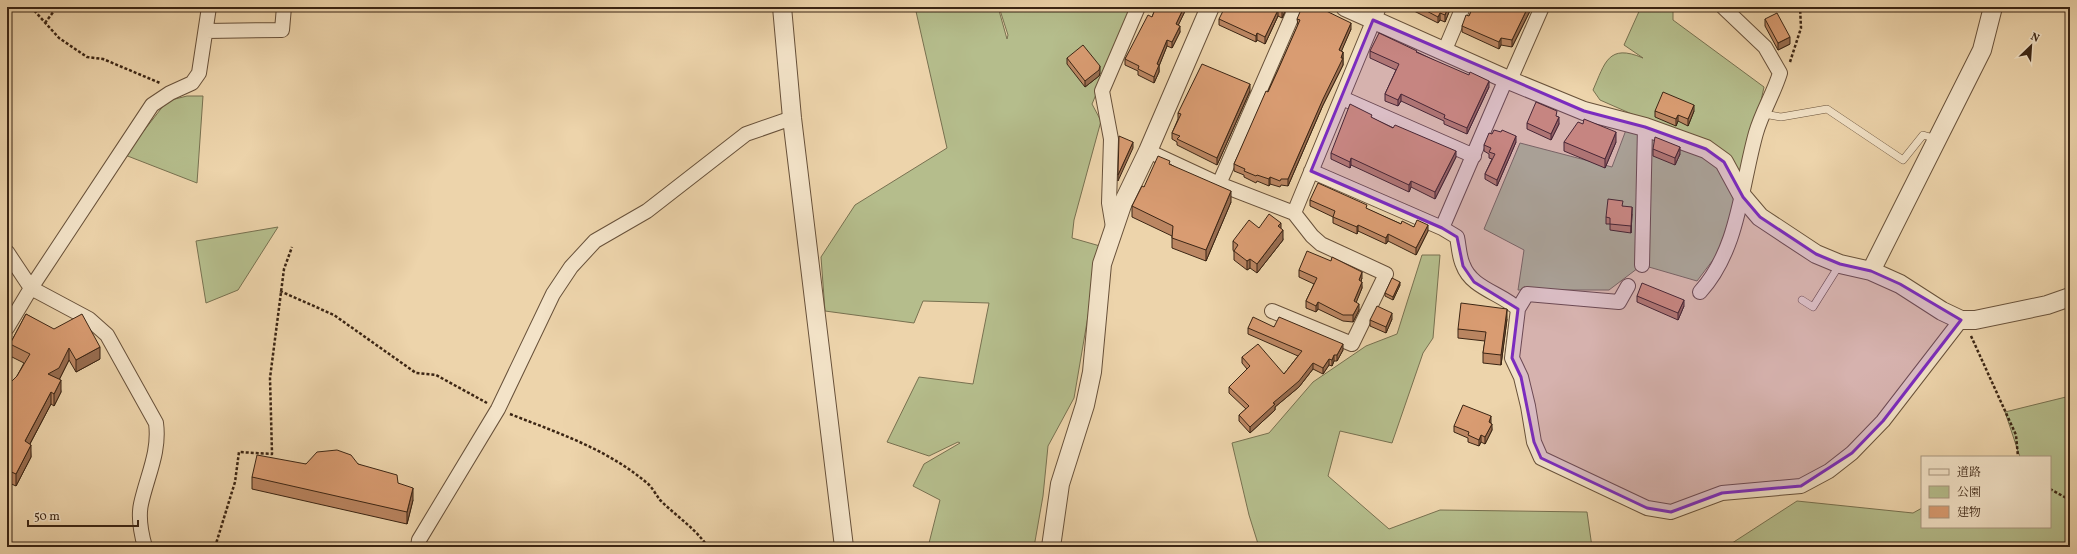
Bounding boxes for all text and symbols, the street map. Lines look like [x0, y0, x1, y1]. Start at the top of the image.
north arrow [2011, 26, 2051, 66]
text: N [2028, 30, 2041, 47]
legend [1921, 456, 2051, 528]
text: 道路 [1957, 465, 1981, 481]
text: 公園 [1957, 485, 1981, 501]
scale bar [28, 502, 138, 528]
text: 建物 [1957, 505, 1981, 521]
text: 50 m [34, 509, 60, 525]

